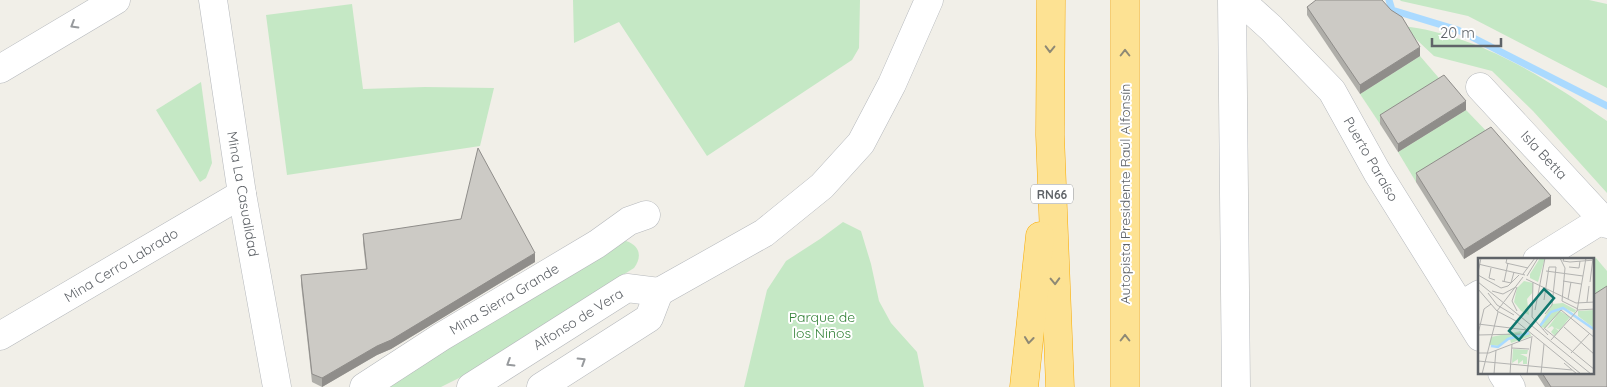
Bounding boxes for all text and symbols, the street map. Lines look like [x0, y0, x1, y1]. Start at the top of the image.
scale bar [1432, 15, 1501, 47]
one-way arrow [71, 18, 80, 28]
text: 20 m [1440, 23, 1475, 42]
one-way arrow [1045, 45, 1055, 53]
one-way arrow [1120, 49, 1130, 57]
street label: Autopista Presidente Raúl Alfonsín [1116, 84, 1134, 304]
street label: Puerto Paraíso [1339, 113, 1403, 205]
street label: Isla Betta [1517, 127, 1571, 183]
street label: Mina La Casualidad [223, 130, 263, 258]
road number: RN66 [1031, 184, 1073, 203]
street label: Mina Cerro Labrado [61, 224, 181, 306]
inset map [1478, 258, 1594, 374]
street label: Mina Sierra Grande [446, 259, 562, 339]
one-way arrow [1050, 277, 1061, 285]
street label: Alfonso de Vera [530, 284, 626, 354]
park label: Parque de los Niños [789, 308, 855, 342]
one-way arrow [1120, 334, 1130, 342]
one-way arrow [1024, 336, 1035, 344]
one-way arrow [506, 356, 515, 366]
one-way arrow [576, 358, 585, 367]

